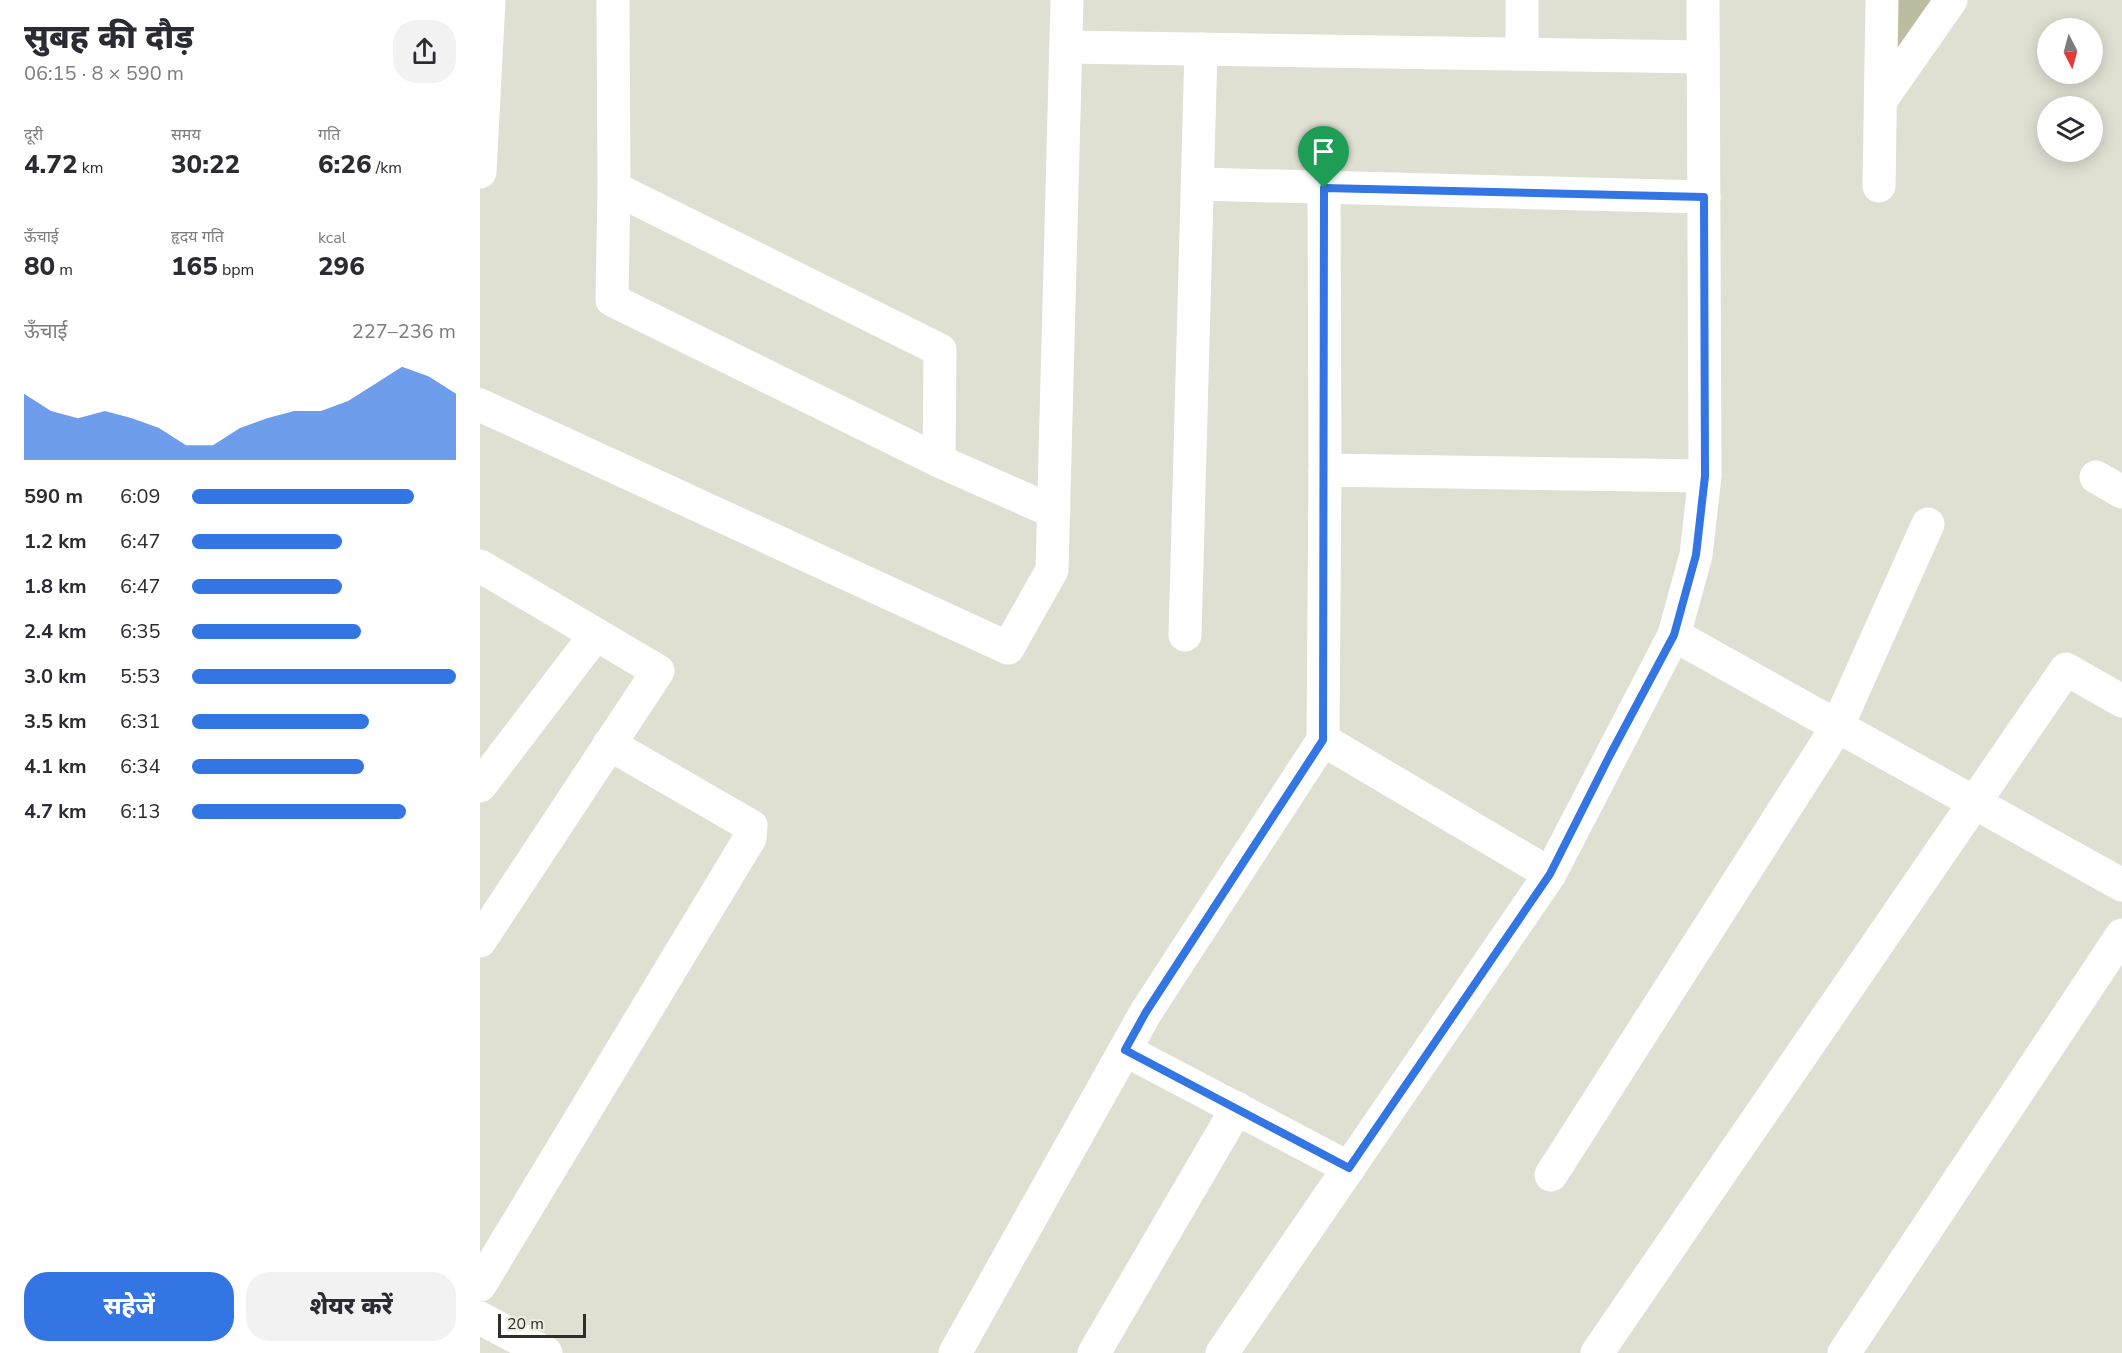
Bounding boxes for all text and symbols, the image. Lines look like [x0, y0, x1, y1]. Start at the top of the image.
text: सुबह की दौड़ [24, 15, 193, 60]
north arrow [2037, 18, 2103, 84]
map controls [2037, 18, 2103, 162]
button: share [393, 20, 456, 83]
text: 06:15 · 8 × 590 m [24, 60, 184, 87]
button: layers [2037, 96, 2103, 162]
text: दूरी [24, 124, 43, 146]
text: समय [171, 124, 201, 146]
text: गति [318, 124, 340, 146]
pin [1298, 126, 1349, 188]
icon: arrive [1307, 135, 1340, 168]
text: 4.72 [24, 147, 78, 182]
text: 30:22 [171, 147, 240, 182]
text: 6:26 [318, 147, 372, 182]
text: km [78, 157, 103, 179]
text: /km [372, 157, 402, 179]
text: ऊँचाई [24, 226, 59, 248]
text: हृदय गति [171, 226, 224, 248]
text: kcal [318, 227, 346, 249]
text: 80 [24, 249, 55, 284]
text: 165 [171, 249, 218, 284]
text: 296 [318, 249, 365, 284]
text: m [55, 259, 73, 281]
text: bpm [218, 259, 254, 281]
text: ऊँचाई [24, 318, 67, 345]
text: 227–236 m [352, 318, 456, 345]
text: 590 m [24, 483, 83, 510]
text: 6:09 [120, 483, 161, 510]
text: 1.2 km [24, 528, 87, 555]
text: 6:47 [120, 528, 161, 555]
text: 1.8 km [24, 573, 87, 600]
text: 6:47 [120, 573, 161, 600]
text: 2.4 km [24, 618, 87, 645]
text: 6:35 [120, 618, 161, 645]
text: 3.0 km [24, 663, 87, 690]
text: 5:53 [120, 663, 161, 690]
text: 3.5 km [24, 708, 87, 735]
text: 6:31 [120, 708, 161, 735]
text: 4.1 km [24, 753, 87, 780]
text: 6:34 [120, 753, 161, 780]
text: 4.7 km [24, 798, 87, 825]
text: 6:13 [120, 798, 161, 825]
button: सहेजें [24, 1272, 234, 1341]
button: शेयर करें [246, 1272, 456, 1341]
scale bar [498, 1311, 586, 1338]
text: 20 m [507, 1313, 544, 1335]

